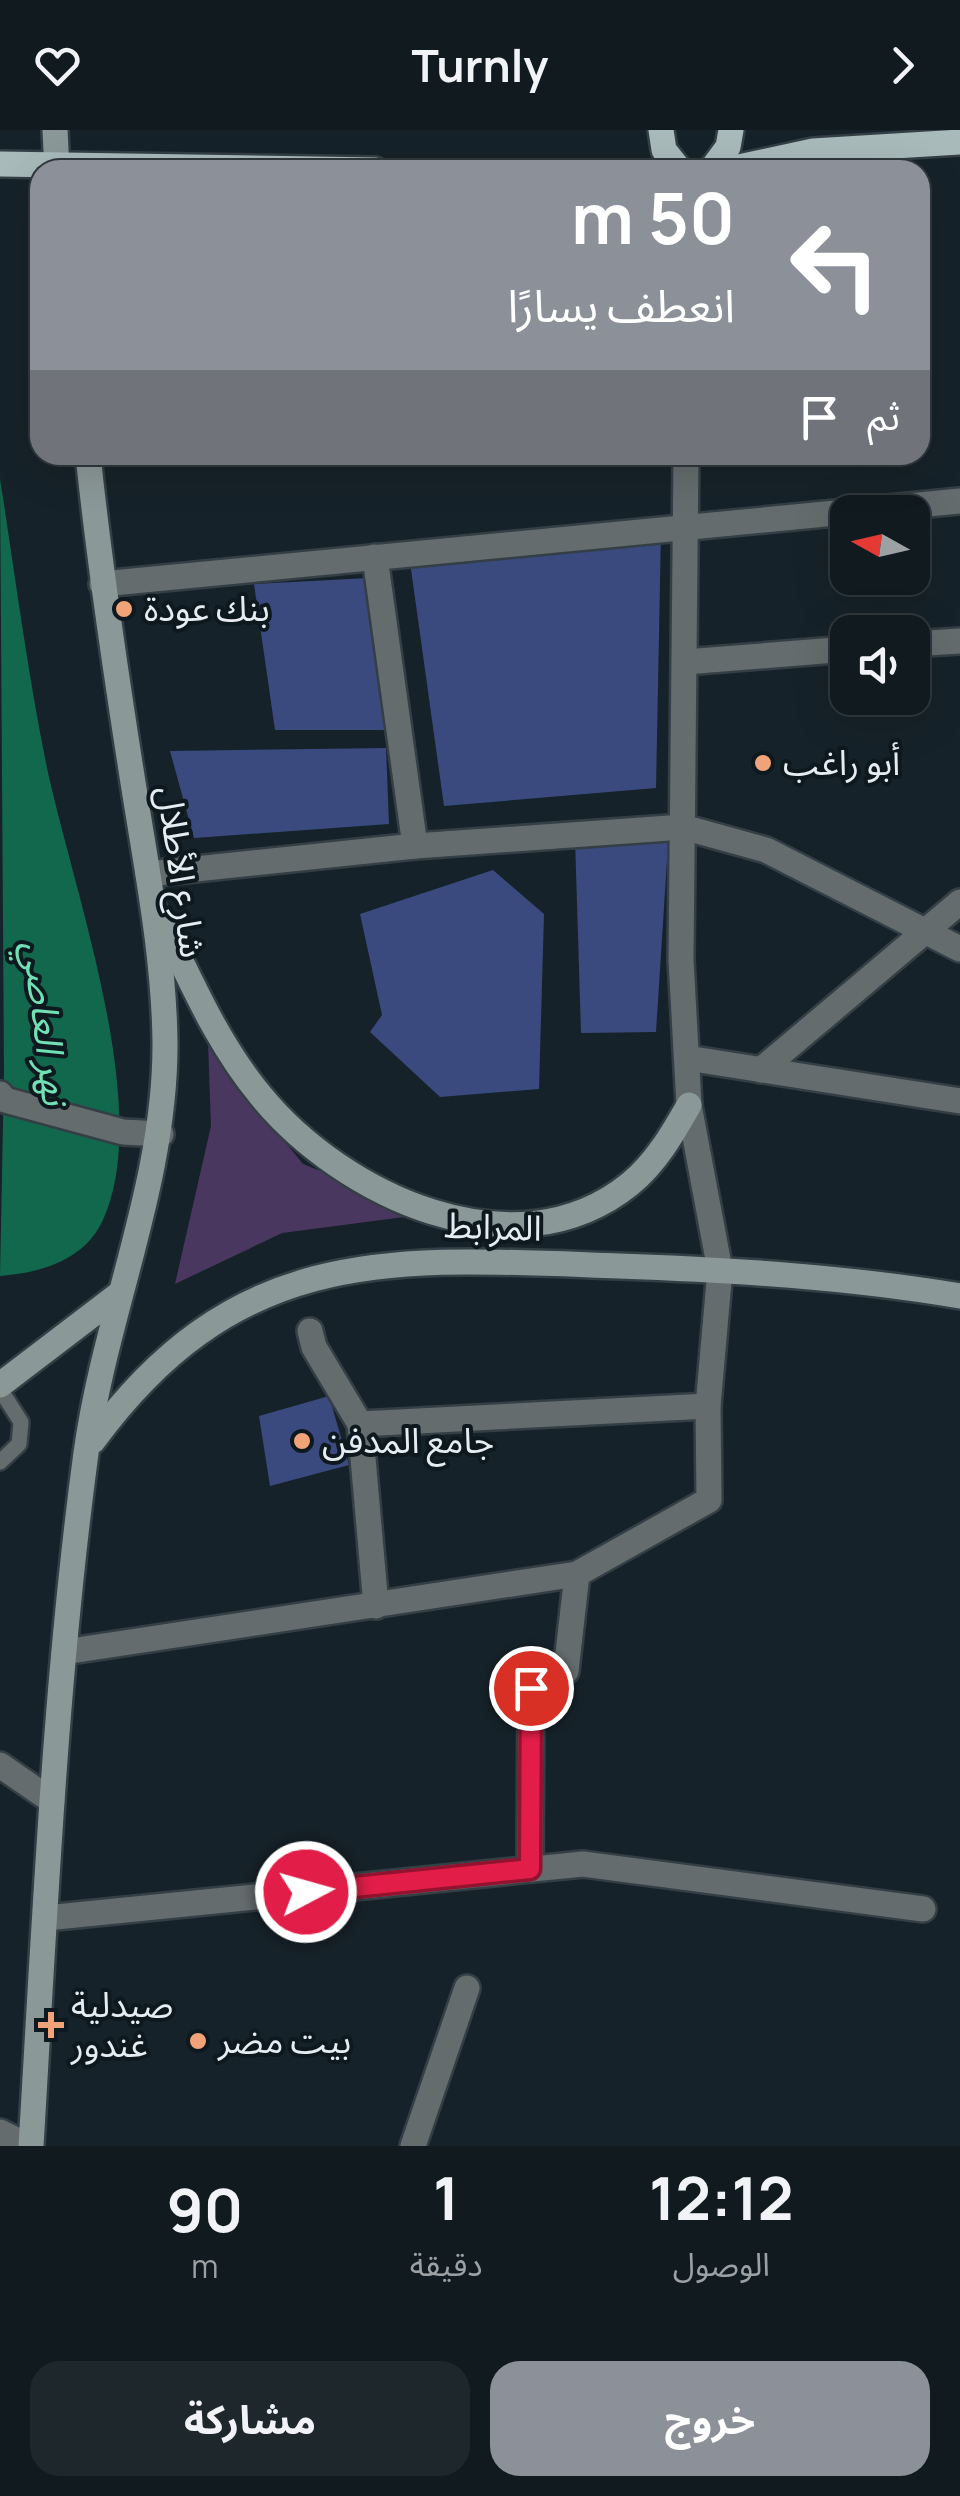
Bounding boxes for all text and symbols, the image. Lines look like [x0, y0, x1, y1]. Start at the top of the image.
text: Turnly [411, 34, 549, 96]
icon: heart [30, 38, 85, 93]
icon: forward [875, 38, 930, 93]
text: 50 m [571, 169, 735, 265]
icon: left [770, 200, 900, 330]
text: انعطف يسارًا [507, 274, 735, 336]
text: ثم [867, 389, 900, 441]
icon: arrive [792, 390, 847, 445]
north arrow [830, 495, 930, 595]
map controls [830, 495, 930, 715]
place label: بنك عودة [144, 584, 270, 632]
marker: بنك عودة [113, 598, 135, 620]
button: sound [830, 615, 930, 715]
place label: أبو راغب [783, 738, 900, 786]
marker: أبو راغب [752, 752, 774, 774]
street label: شارع الأطلال [143, 783, 218, 961]
water label: نهر العاصي [6, 938, 84, 1111]
street label: المرابط [443, 1200, 543, 1252]
place label: جامع المدفن [322, 1416, 494, 1467]
marker: جامع المدفن [291, 1430, 313, 1452]
pin [489, 1646, 574, 1731]
icon: arrive [504, 1661, 559, 1716]
position arrow [254, 1840, 358, 1944]
place label: صيدلية غندور [70, 1980, 173, 2068]
marker: صيدلية غندور [40, 2014, 62, 2036]
place label: بيت مضر [217, 2016, 351, 2064]
marker: بيت مضر [187, 2030, 209, 2052]
text: 1 [433, 2156, 459, 2238]
text: 12:12 [649, 2156, 794, 2238]
text: 90 [166, 2168, 243, 2250]
text: دقيقة [410, 2242, 483, 2286]
text: الوصول [673, 2242, 770, 2286]
text: m [191, 2244, 218, 2288]
button: مشاركة [30, 2361, 470, 2476]
button: خروج [490, 2361, 930, 2476]

